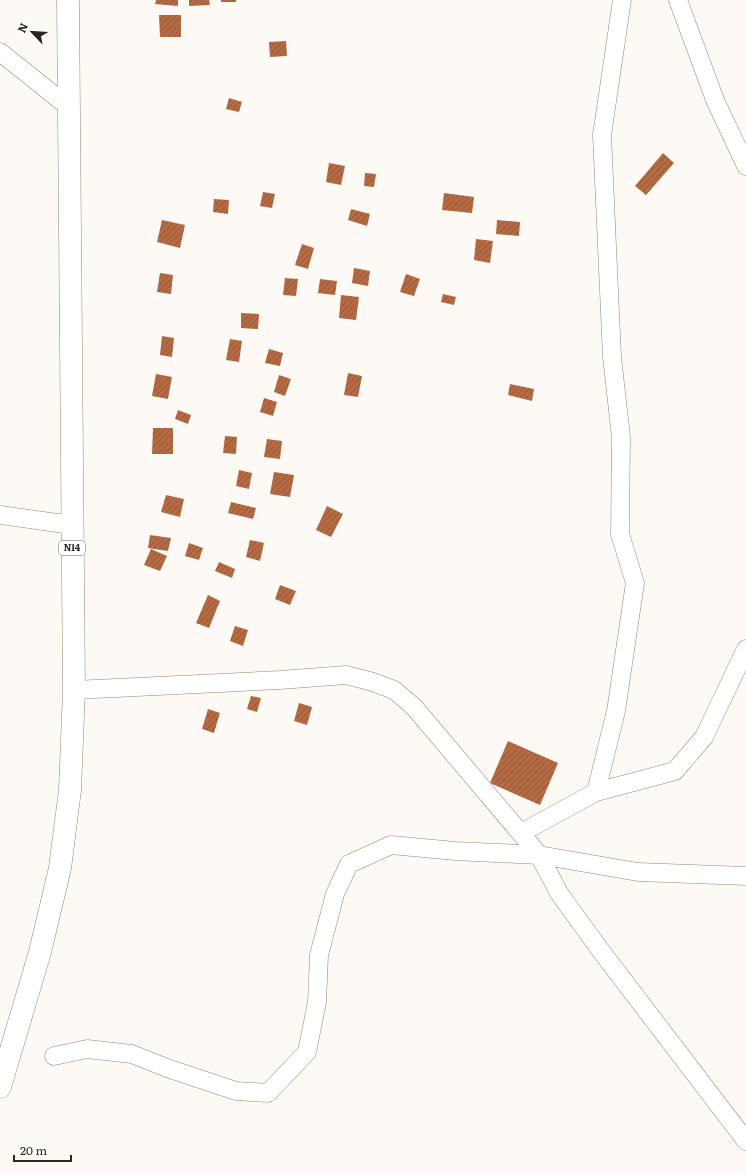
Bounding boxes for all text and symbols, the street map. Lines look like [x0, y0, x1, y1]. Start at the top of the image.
north arrow [12, 12, 52, 52]
text: N [13, 20, 31, 35]
road number: N14 [59, 541, 85, 555]
scale bar [14, 1137, 71, 1163]
text: 20 m [20, 1141, 47, 1159]

